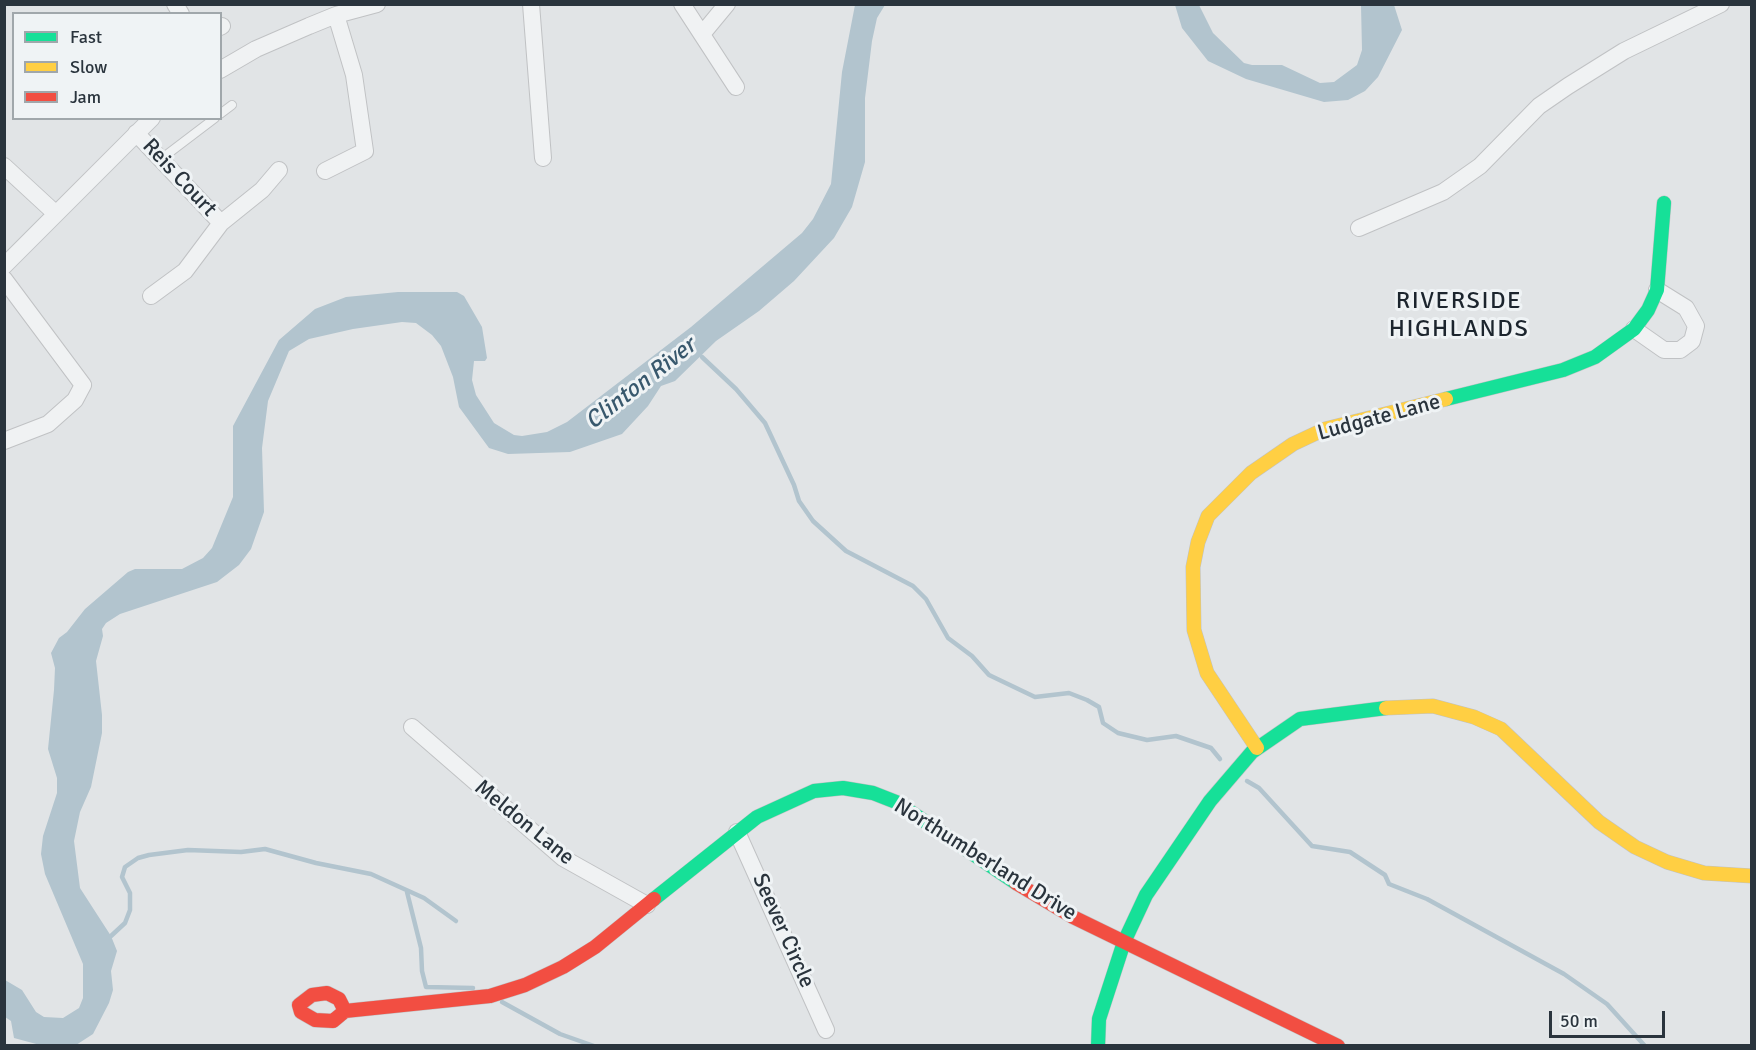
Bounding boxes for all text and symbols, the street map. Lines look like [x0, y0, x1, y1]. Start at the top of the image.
legend [12, 12, 222, 120]
text: Fast [70, 26, 102, 48]
text: Slow [70, 56, 107, 78]
text: Jam [70, 86, 101, 108]
street label: Reis Court [136, 133, 222, 223]
district label: RIVERSIDE HIGHLANDS [1389, 288, 1529, 344]
water label: Clinton River [580, 332, 702, 436]
street label: Ludgate Lane [1315, 389, 1443, 447]
street label: Meldon Lane [469, 775, 579, 871]
street label: Northumberland Drive [889, 793, 1081, 927]
street label: Seever Circle [746, 870, 820, 992]
scale bar [1552, 999, 1668, 1037]
text: 50 m [1560, 1010, 1598, 1032]

